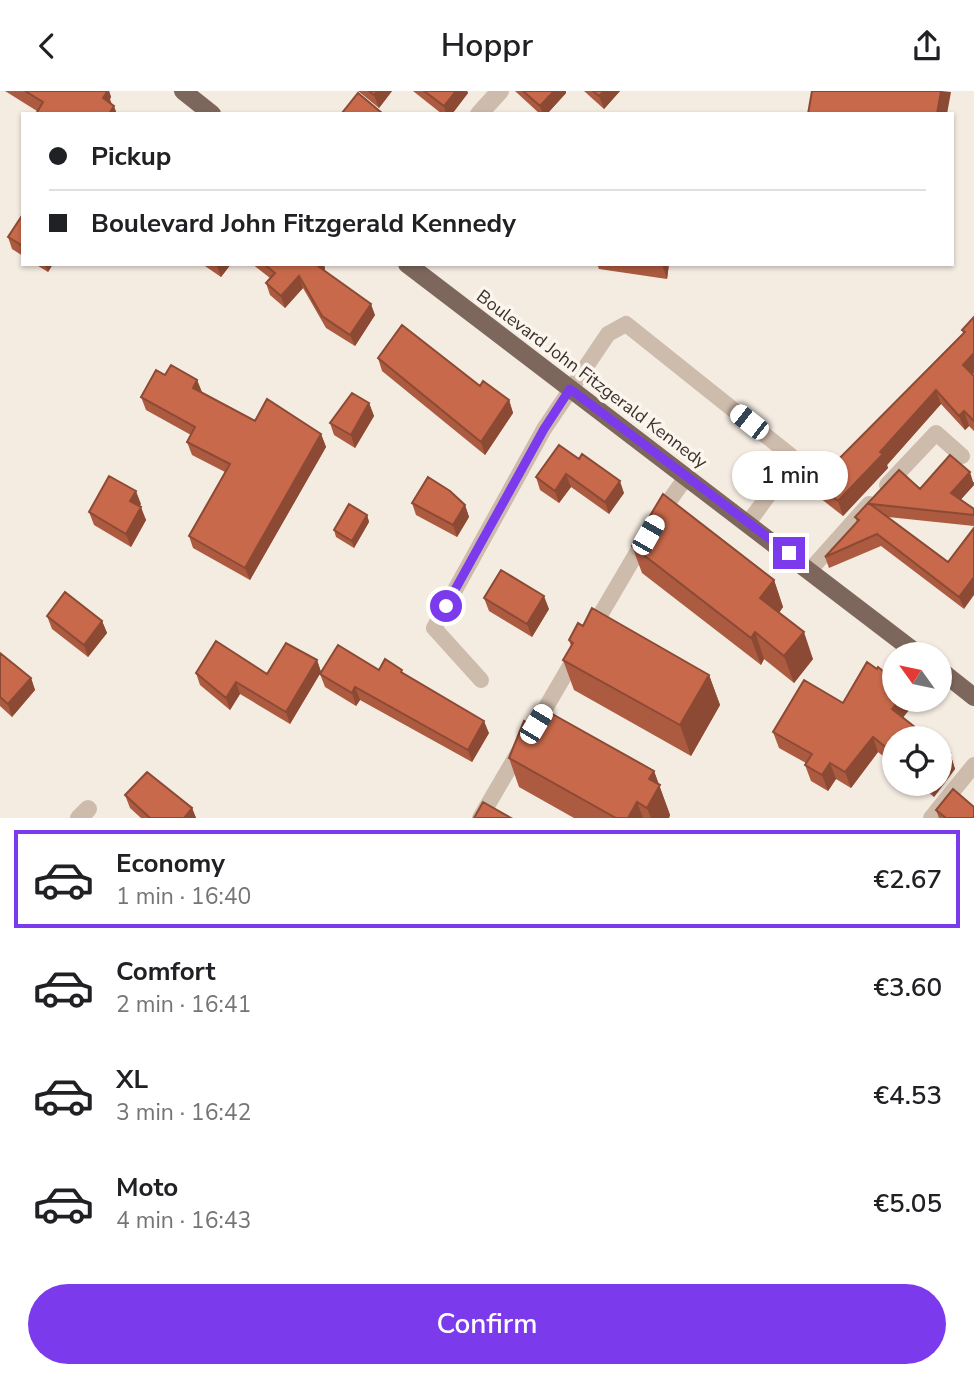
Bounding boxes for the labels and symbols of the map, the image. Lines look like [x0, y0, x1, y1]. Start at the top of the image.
street label: Boulevard John Fitzgerald Kennedy [472, 284, 713, 474]
car [726, 401, 773, 443]
callout: 1 min [731, 451, 847, 501]
car [629, 512, 668, 558]
route end [773, 537, 805, 569]
route start [430, 590, 462, 622]
north arrow [882, 642, 952, 712]
car [517, 701, 556, 747]

